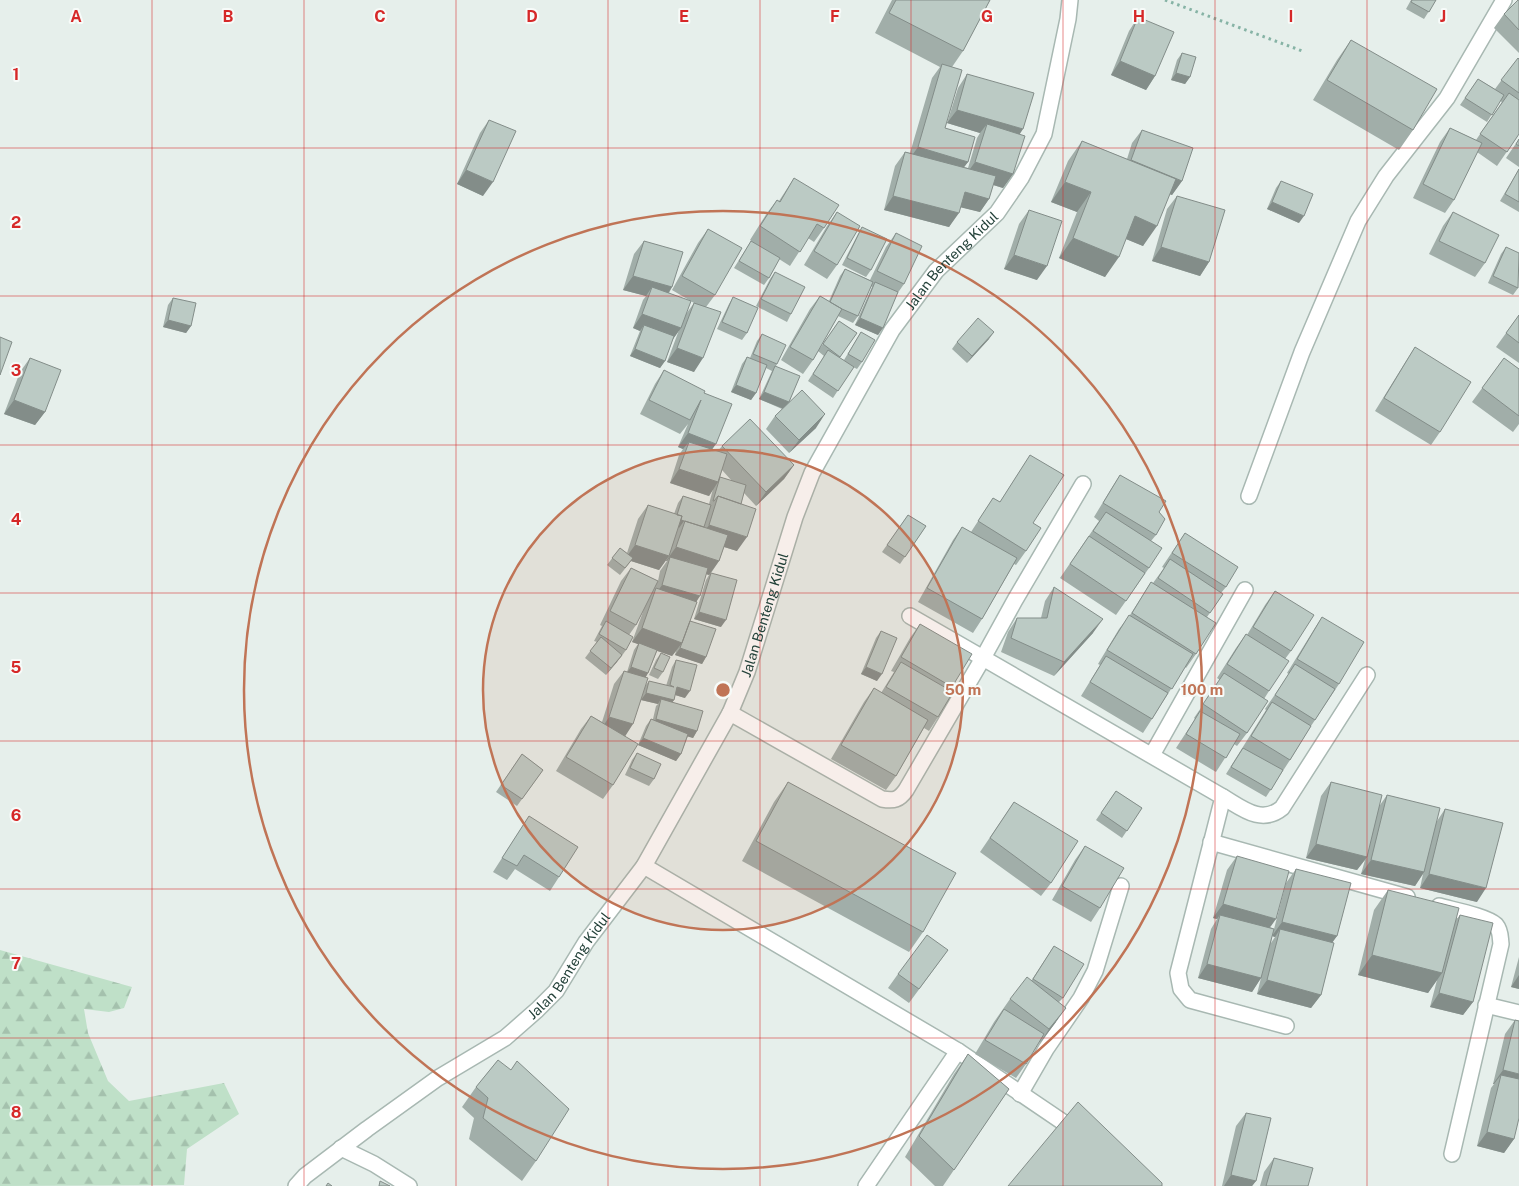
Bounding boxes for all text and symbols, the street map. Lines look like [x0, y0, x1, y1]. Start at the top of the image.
text: A [70, 7, 82, 26]
text: B [223, 7, 234, 26]
text: C [374, 7, 386, 26]
text: D [526, 7, 538, 26]
text: E [679, 7, 689, 26]
text: F [830, 7, 840, 26]
text: G [981, 7, 993, 26]
text: H [1133, 7, 1145, 26]
text: I [1289, 7, 1293, 26]
text: J [1440, 7, 1446, 26]
text: 1 [13, 65, 19, 84]
street label: Jalan Benteng Kidul [902, 208, 1001, 313]
text: 2 [11, 213, 21, 232]
text: 3 [11, 361, 21, 380]
text: 4 [11, 510, 22, 529]
street label: Jalan Benteng Kidul [738, 551, 791, 679]
text: 5 [11, 658, 22, 677]
centre of rings [714, 681, 732, 699]
text: 50 m [945, 681, 981, 698]
text: 100 m [1181, 681, 1223, 698]
text: 6 [11, 806, 21, 825]
street label: Jalan Benteng Kidul [524, 909, 614, 1022]
text: 7 [11, 954, 21, 973]
text: 8 [11, 1103, 22, 1122]

